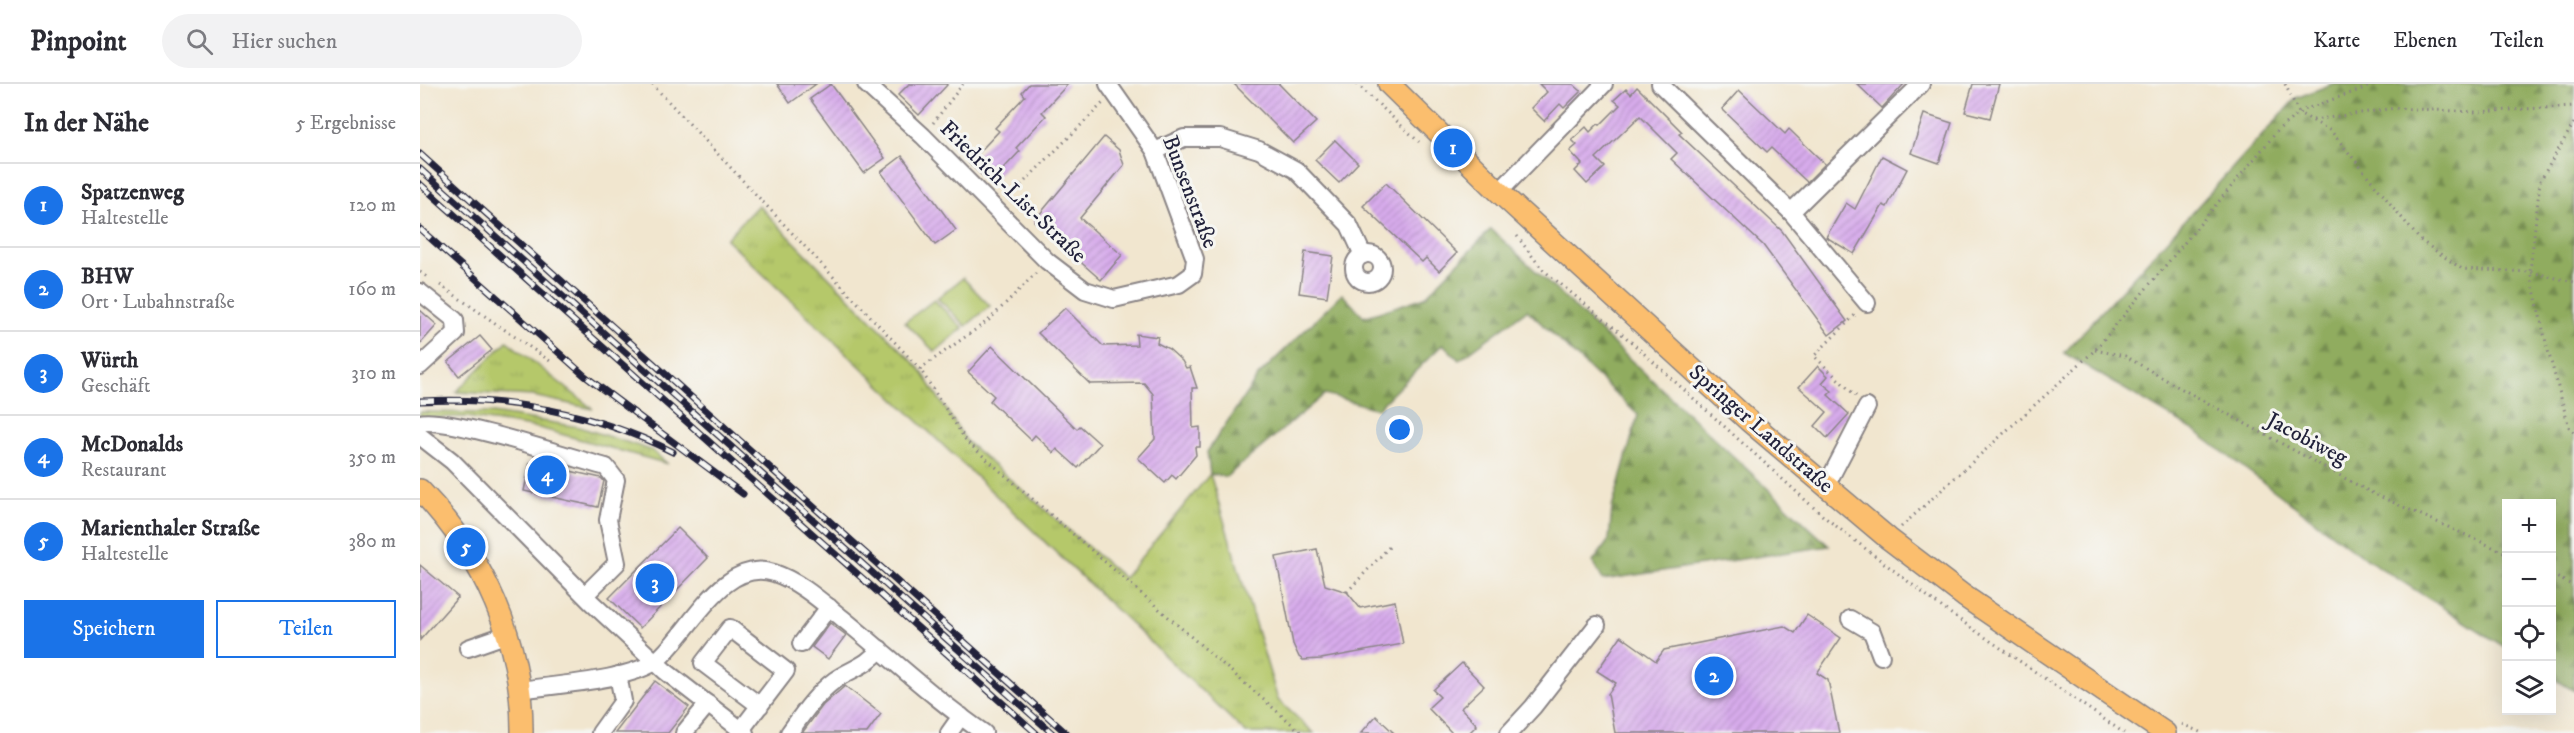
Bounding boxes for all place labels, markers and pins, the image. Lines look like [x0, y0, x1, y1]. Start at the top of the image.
pin: 1 [1434, 126, 1472, 170]
pin: 4 [528, 452, 566, 498]
pin: 5 [446, 524, 486, 570]
pin: 3 [636, 560, 674, 606]
pin: 2 [1694, 654, 1734, 698]

